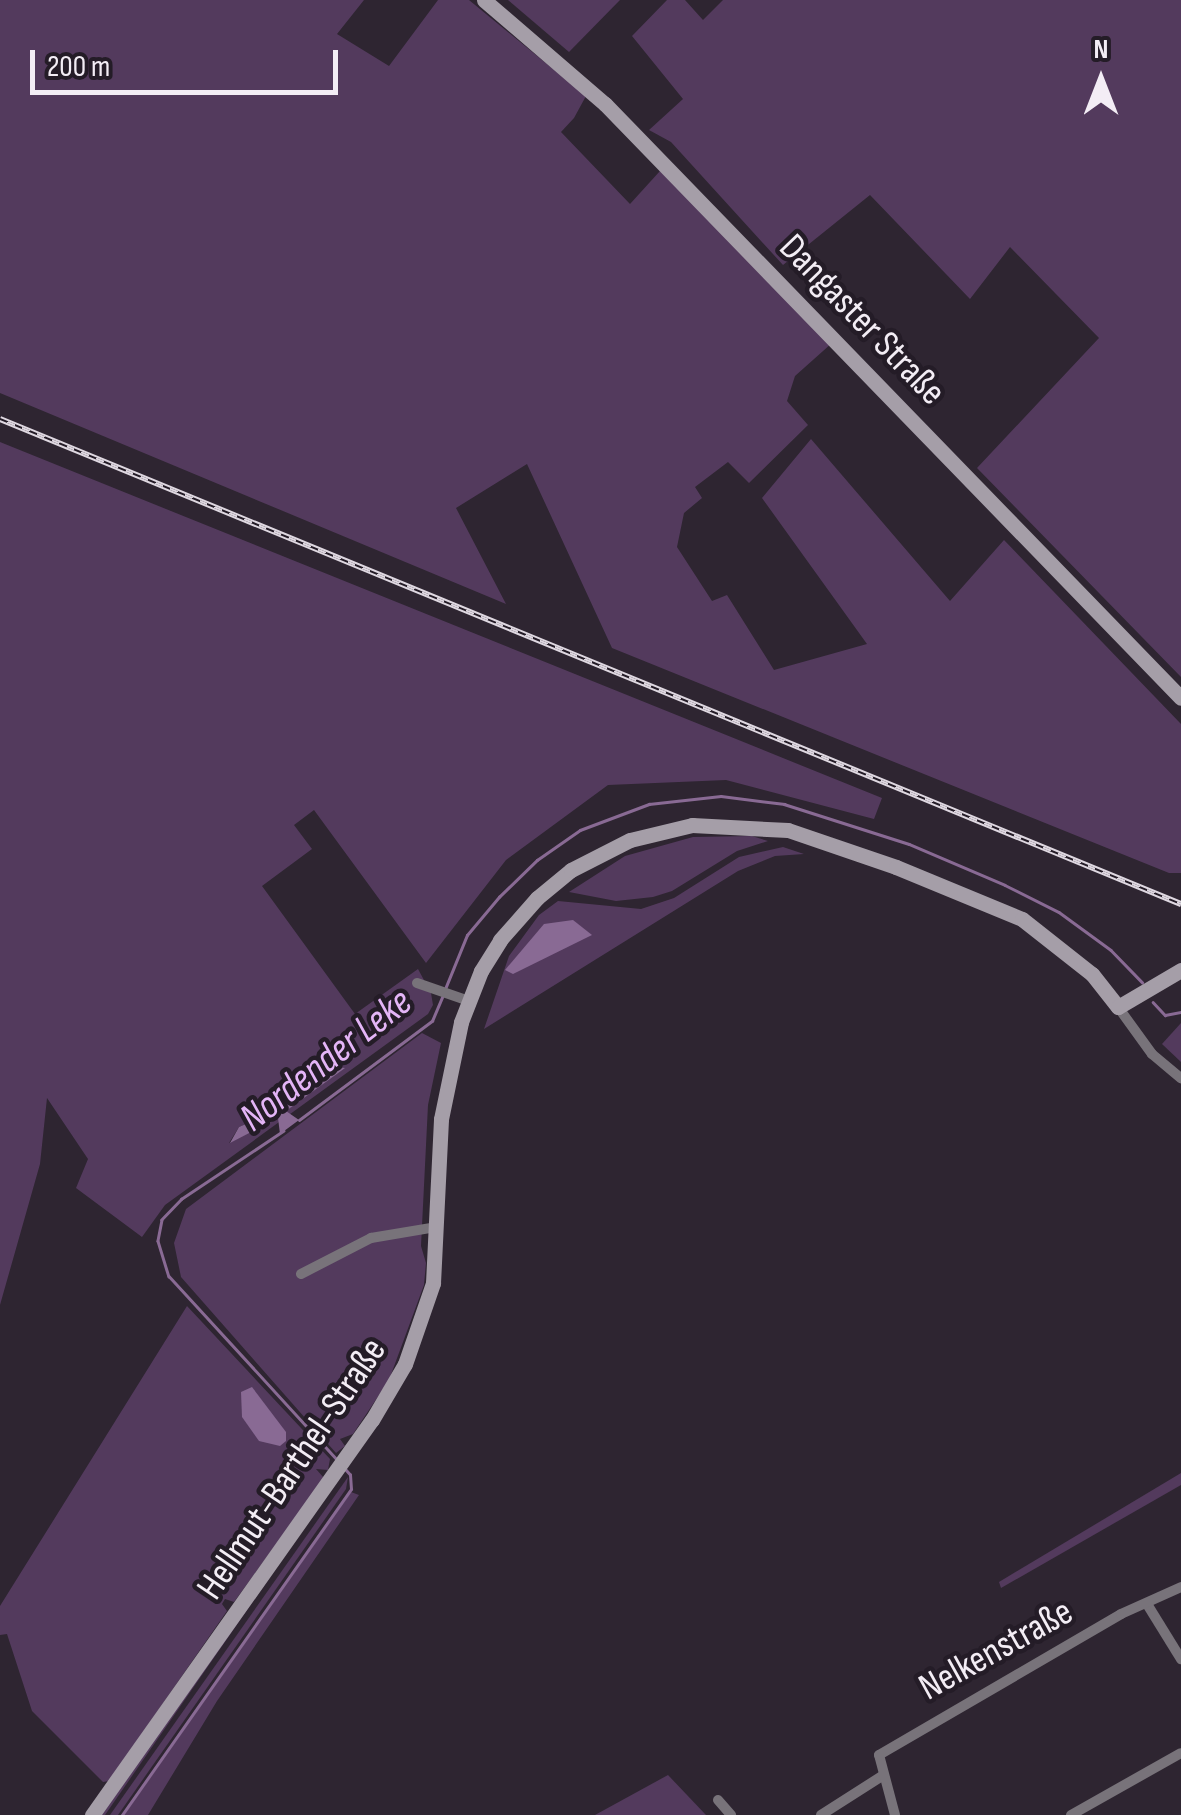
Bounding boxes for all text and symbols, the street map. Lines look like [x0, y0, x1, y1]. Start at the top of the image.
scale bar [35, 30, 342, 92]
north arrow [1051, 30, 1151, 130]
text: N [1094, 33, 1108, 66]
text: 200 m [47, 49, 110, 85]
street label: Dangaster Straße [769, 225, 955, 415]
water label: Nordender Leke [231, 978, 421, 1142]
street label: Hellmut-Barthel-Straße [188, 1330, 396, 1608]
street label: Nelkenstraße [911, 1589, 1081, 1711]

